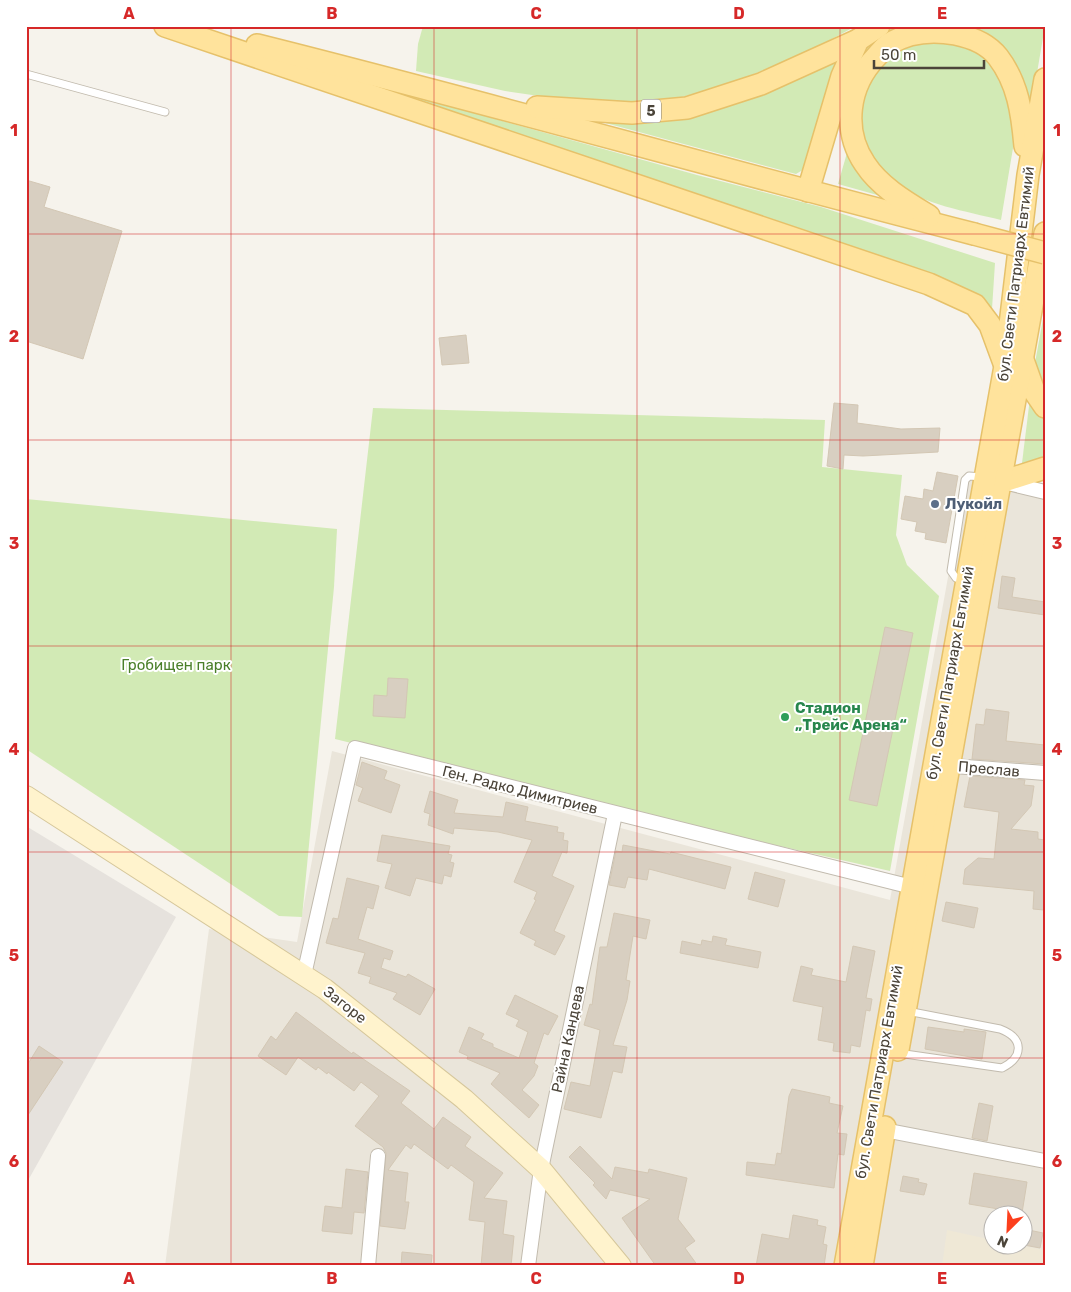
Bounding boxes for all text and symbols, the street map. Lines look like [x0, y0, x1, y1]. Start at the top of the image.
text: A [123, 4, 135, 23]
text: B [326, 4, 338, 23]
text: C [530, 4, 542, 23]
text: D [733, 4, 745, 23]
text: E [937, 4, 947, 23]
scale bar [874, 38, 984, 70]
text: 50 m [881, 46, 916, 64]
road number: 5 [641, 100, 661, 122]
text: 1 [10, 121, 18, 140]
text: 1 [1053, 121, 1061, 140]
street label: бул. Свети Патриарх Евтимий [994, 165, 1038, 383]
text: 2 [9, 327, 19, 346]
text: 2 [1052, 327, 1062, 346]
place label: Лукойл [945, 495, 1002, 513]
marker: Лукойл [929, 498, 941, 510]
text: 3 [9, 534, 19, 553]
text: 3 [1052, 534, 1062, 553]
street label: бул. Свети Патриарх Евтимий [922, 565, 978, 781]
park label: Гробищен парк [121, 656, 231, 674]
place label: Стадион „Трейс Арена“ [795, 699, 907, 734]
marker: Стадион „Трейс Арена“ [779, 711, 791, 723]
text: 4 [9, 740, 20, 759]
text: 4 [1052, 740, 1063, 759]
street label: Преслав [957, 757, 1021, 781]
street label: Ген. Радко Димитриев [440, 762, 600, 818]
text: 5 [9, 946, 19, 965]
text: 5 [1052, 946, 1062, 965]
street label: бул. Свети Патриарх Евтимий [851, 964, 907, 1180]
street label: Загоре [320, 983, 370, 1027]
street label: Райна Кандева [548, 984, 588, 1094]
text: 6 [9, 1152, 19, 1171]
text: 6 [1052, 1152, 1062, 1171]
north arrow [984, 1204, 1034, 1254]
text: N [995, 1232, 1011, 1251]
text: A [123, 1269, 135, 1288]
text: B [326, 1269, 338, 1288]
text: C [530, 1269, 542, 1288]
text: D [733, 1269, 745, 1288]
text: E [937, 1269, 947, 1288]

